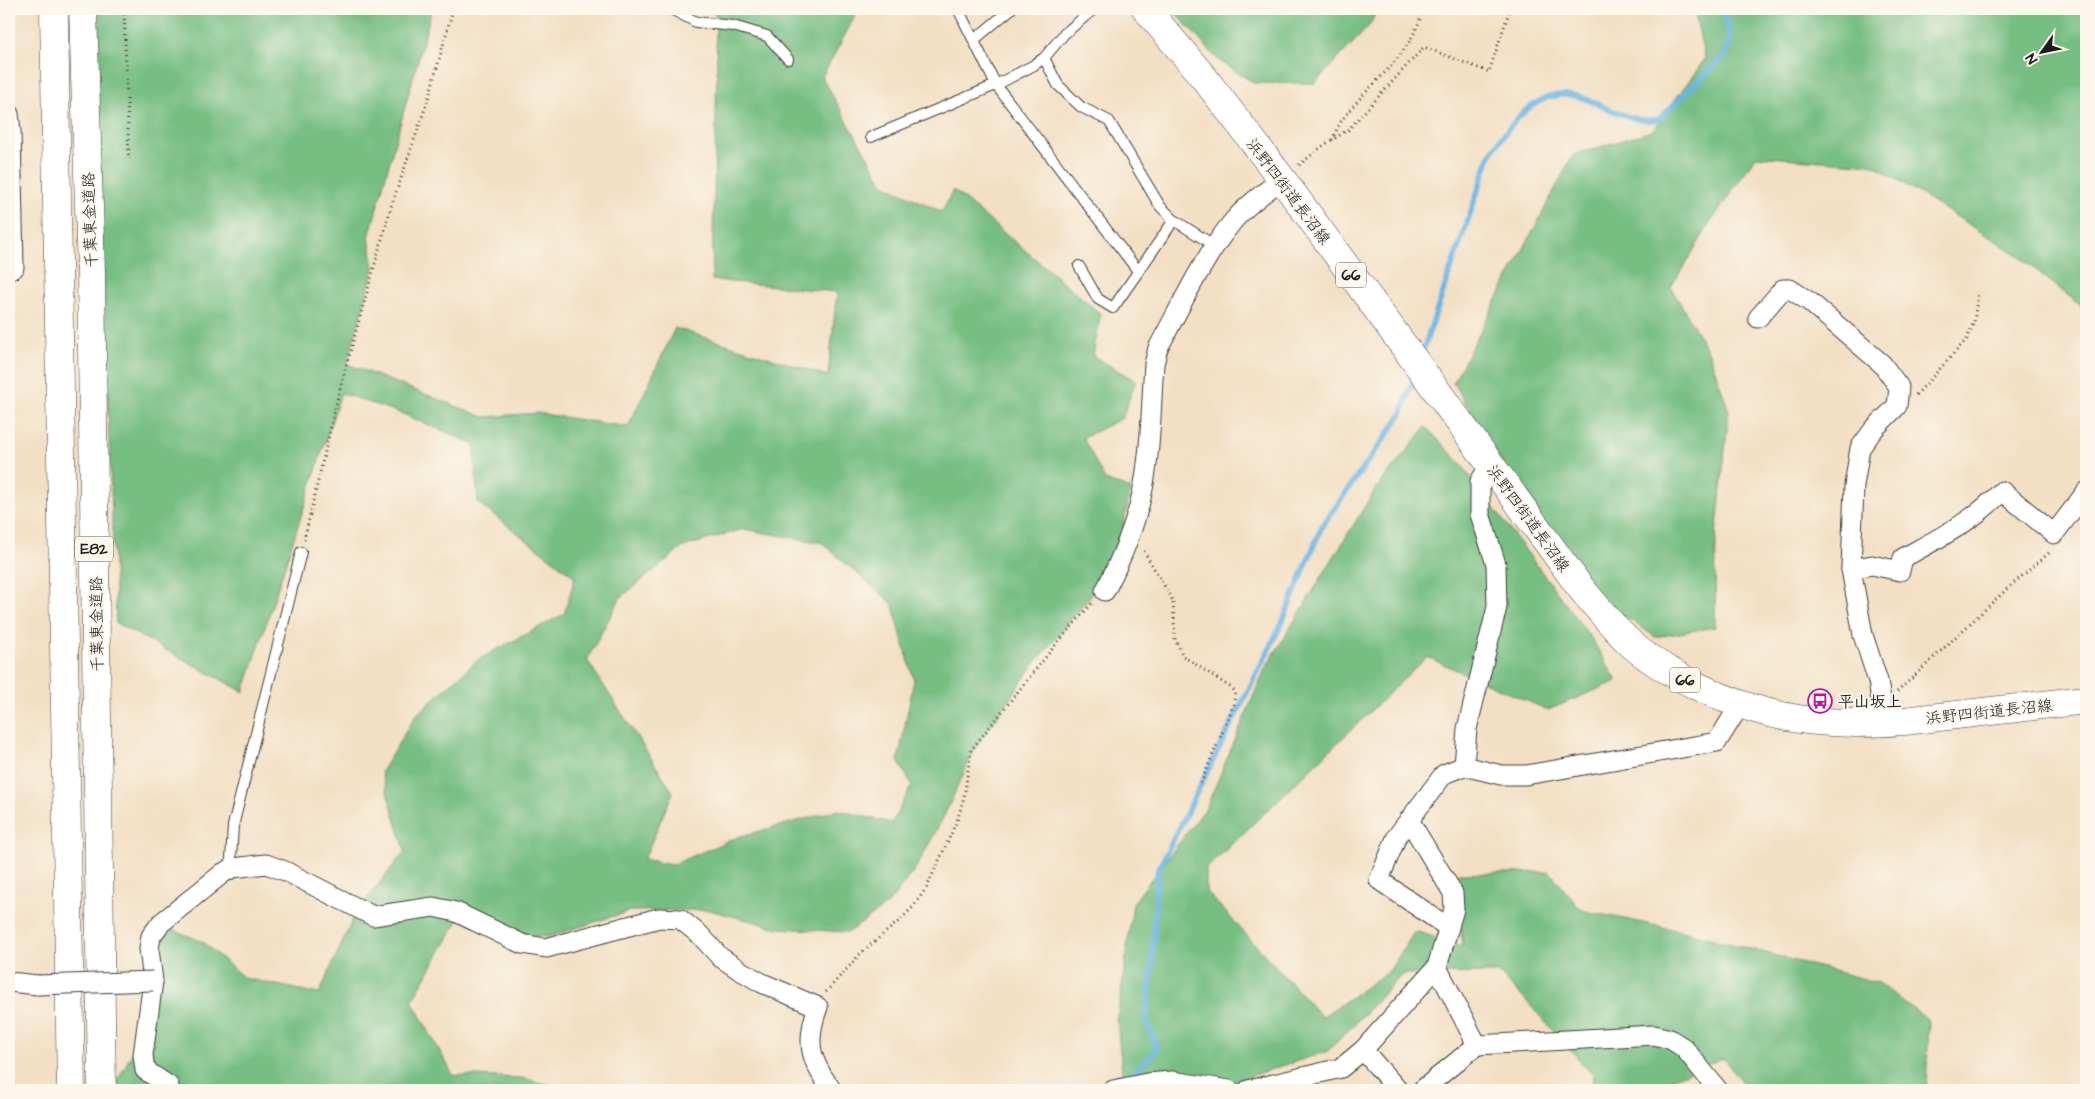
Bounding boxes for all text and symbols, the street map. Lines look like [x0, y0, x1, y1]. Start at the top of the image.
north arrow [2018, 28, 2068, 78]
text: N [2021, 49, 2043, 68]
street label: 浜野四街道長沼線 [1241, 134, 1336, 249]
street label: 千葉東金道路 [77, 172, 103, 268]
road number: 66 [1336, 262, 1366, 288]
street label: 浜野四街道長沼線 [1482, 460, 1575, 577]
road number: E82 [75, 536, 113, 562]
street label: 千葉東金道路 [85, 576, 109, 672]
road number: 66 [1670, 668, 1700, 692]
bus stop icon: 平山坂上 [1807, 688, 1833, 714]
place label: 平山坂上 [1838, 691, 1902, 713]
street label: 浜野四街道長沼線 [1924, 694, 2054, 730]

